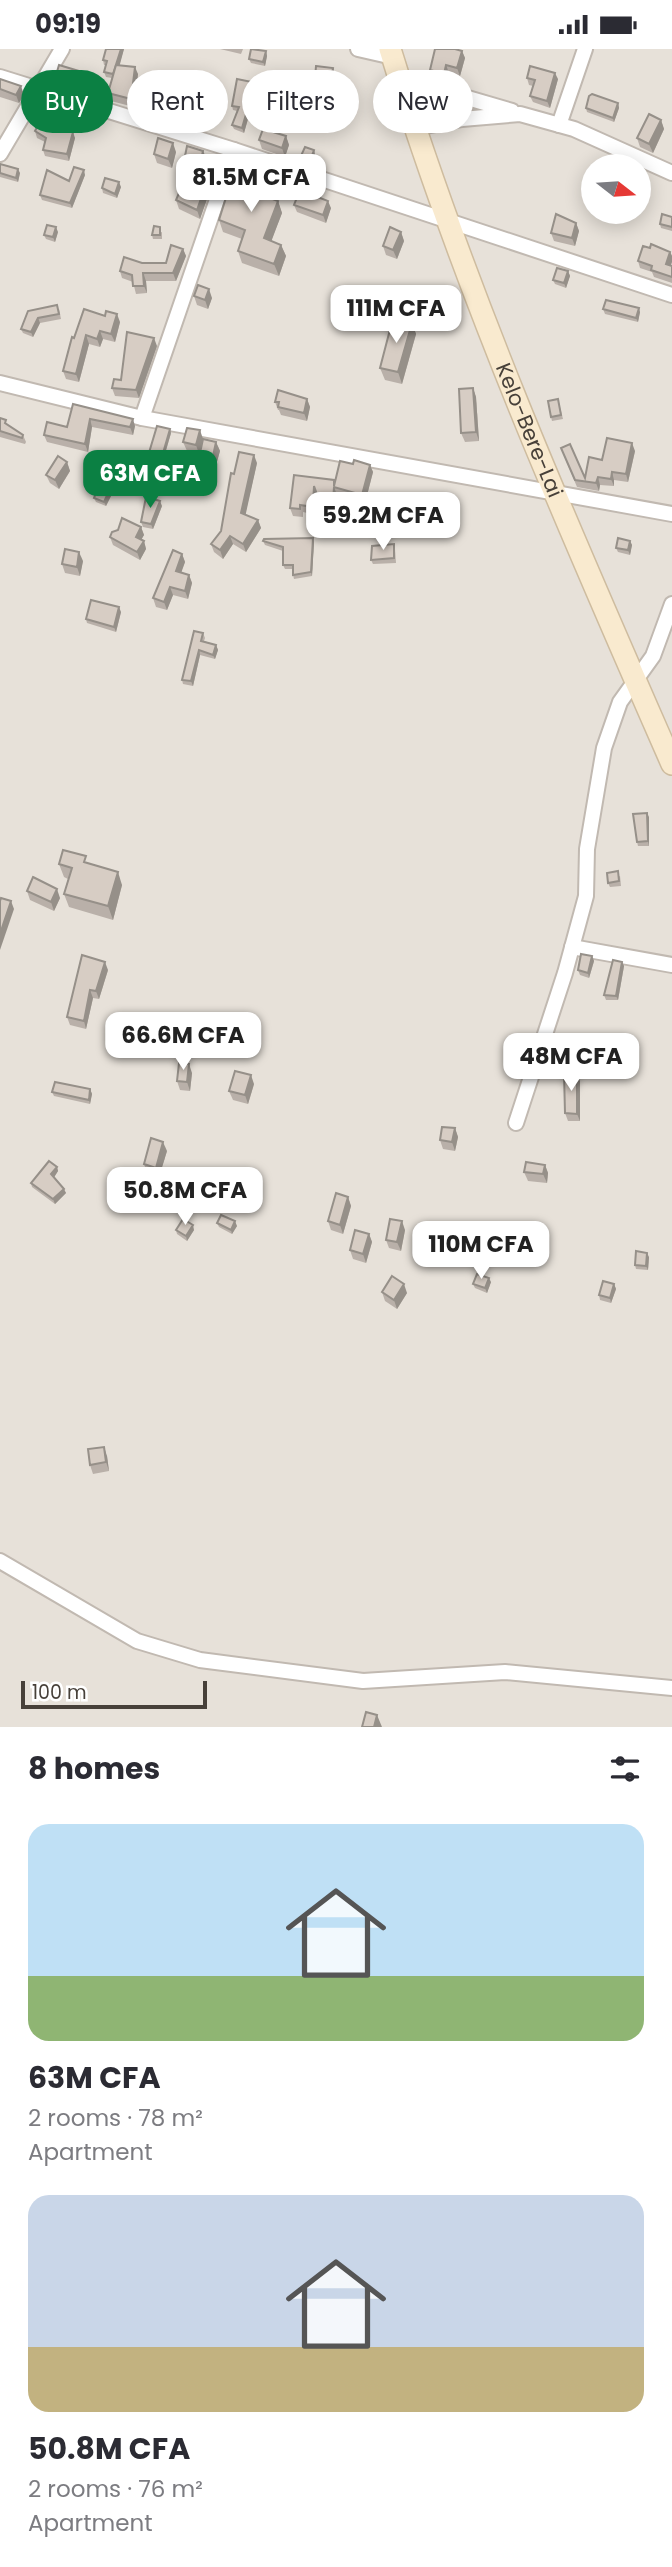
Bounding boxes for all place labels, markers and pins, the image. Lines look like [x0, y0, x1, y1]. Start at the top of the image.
pin: 81.5M CFA [171, 155, 331, 214]
pin: 111M CFA [324, 285, 468, 345]
pin: 63M CFA [85, 451, 215, 510]
pin: 59.2M CFA [303, 493, 463, 552]
pin: 66.6M CFA [103, 1013, 263, 1072]
pin: 48M CFA [506, 1033, 636, 1093]
pin: 50.8M CFA [105, 1167, 265, 1227]
pin: 110M CFA [409, 1221, 553, 1281]

